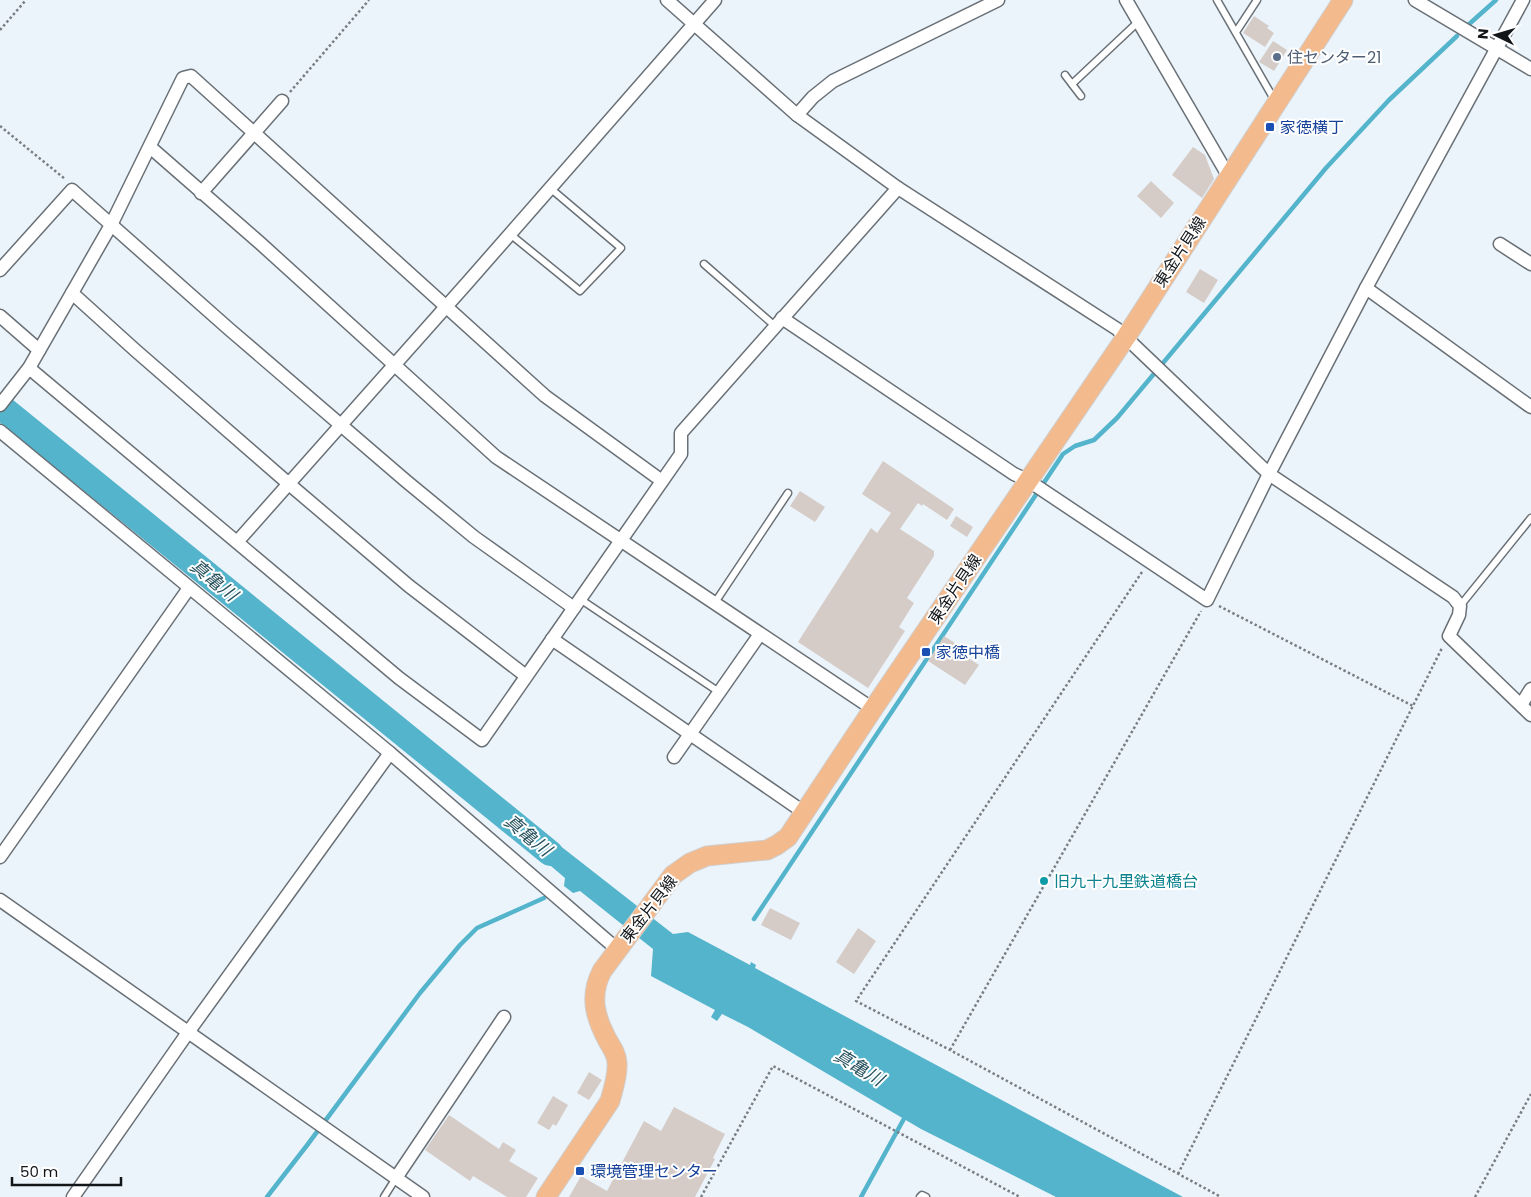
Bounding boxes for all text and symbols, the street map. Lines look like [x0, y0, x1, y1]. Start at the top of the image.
north arrow [1471, 10, 1521, 60]
text: N [1473, 28, 1493, 40]
place label: 住センター21 [1287, 46, 1381, 69]
marker: 住センター21 [1271, 51, 1283, 63]
place label: 家徳横丁 [1280, 116, 1344, 139]
marker: 家徳横丁 [1264, 121, 1276, 133]
street label: 東金片貝線 [1149, 212, 1211, 292]
street label: 東金片貝線 [923, 549, 987, 629]
water label: 真亀川 [185, 553, 244, 608]
place label: 家徳中橋 [936, 641, 1000, 664]
marker: 家徳中橋 [920, 646, 932, 658]
water label: 真亀川 [499, 808, 558, 863]
street label: 東金片貝線 [615, 870, 683, 948]
place label: 旧九十九里鉄道橋台 [1054, 870, 1198, 893]
marker: 旧九十九里鉄道橋台 [1038, 875, 1050, 887]
water label: 真亀川 [829, 1042, 890, 1093]
scale bar [12, 1154, 121, 1186]
place label: 環境管理センター [590, 1160, 718, 1183]
text: 50 m [20, 1161, 58, 1182]
marker: 環境管理センター [574, 1165, 586, 1177]

